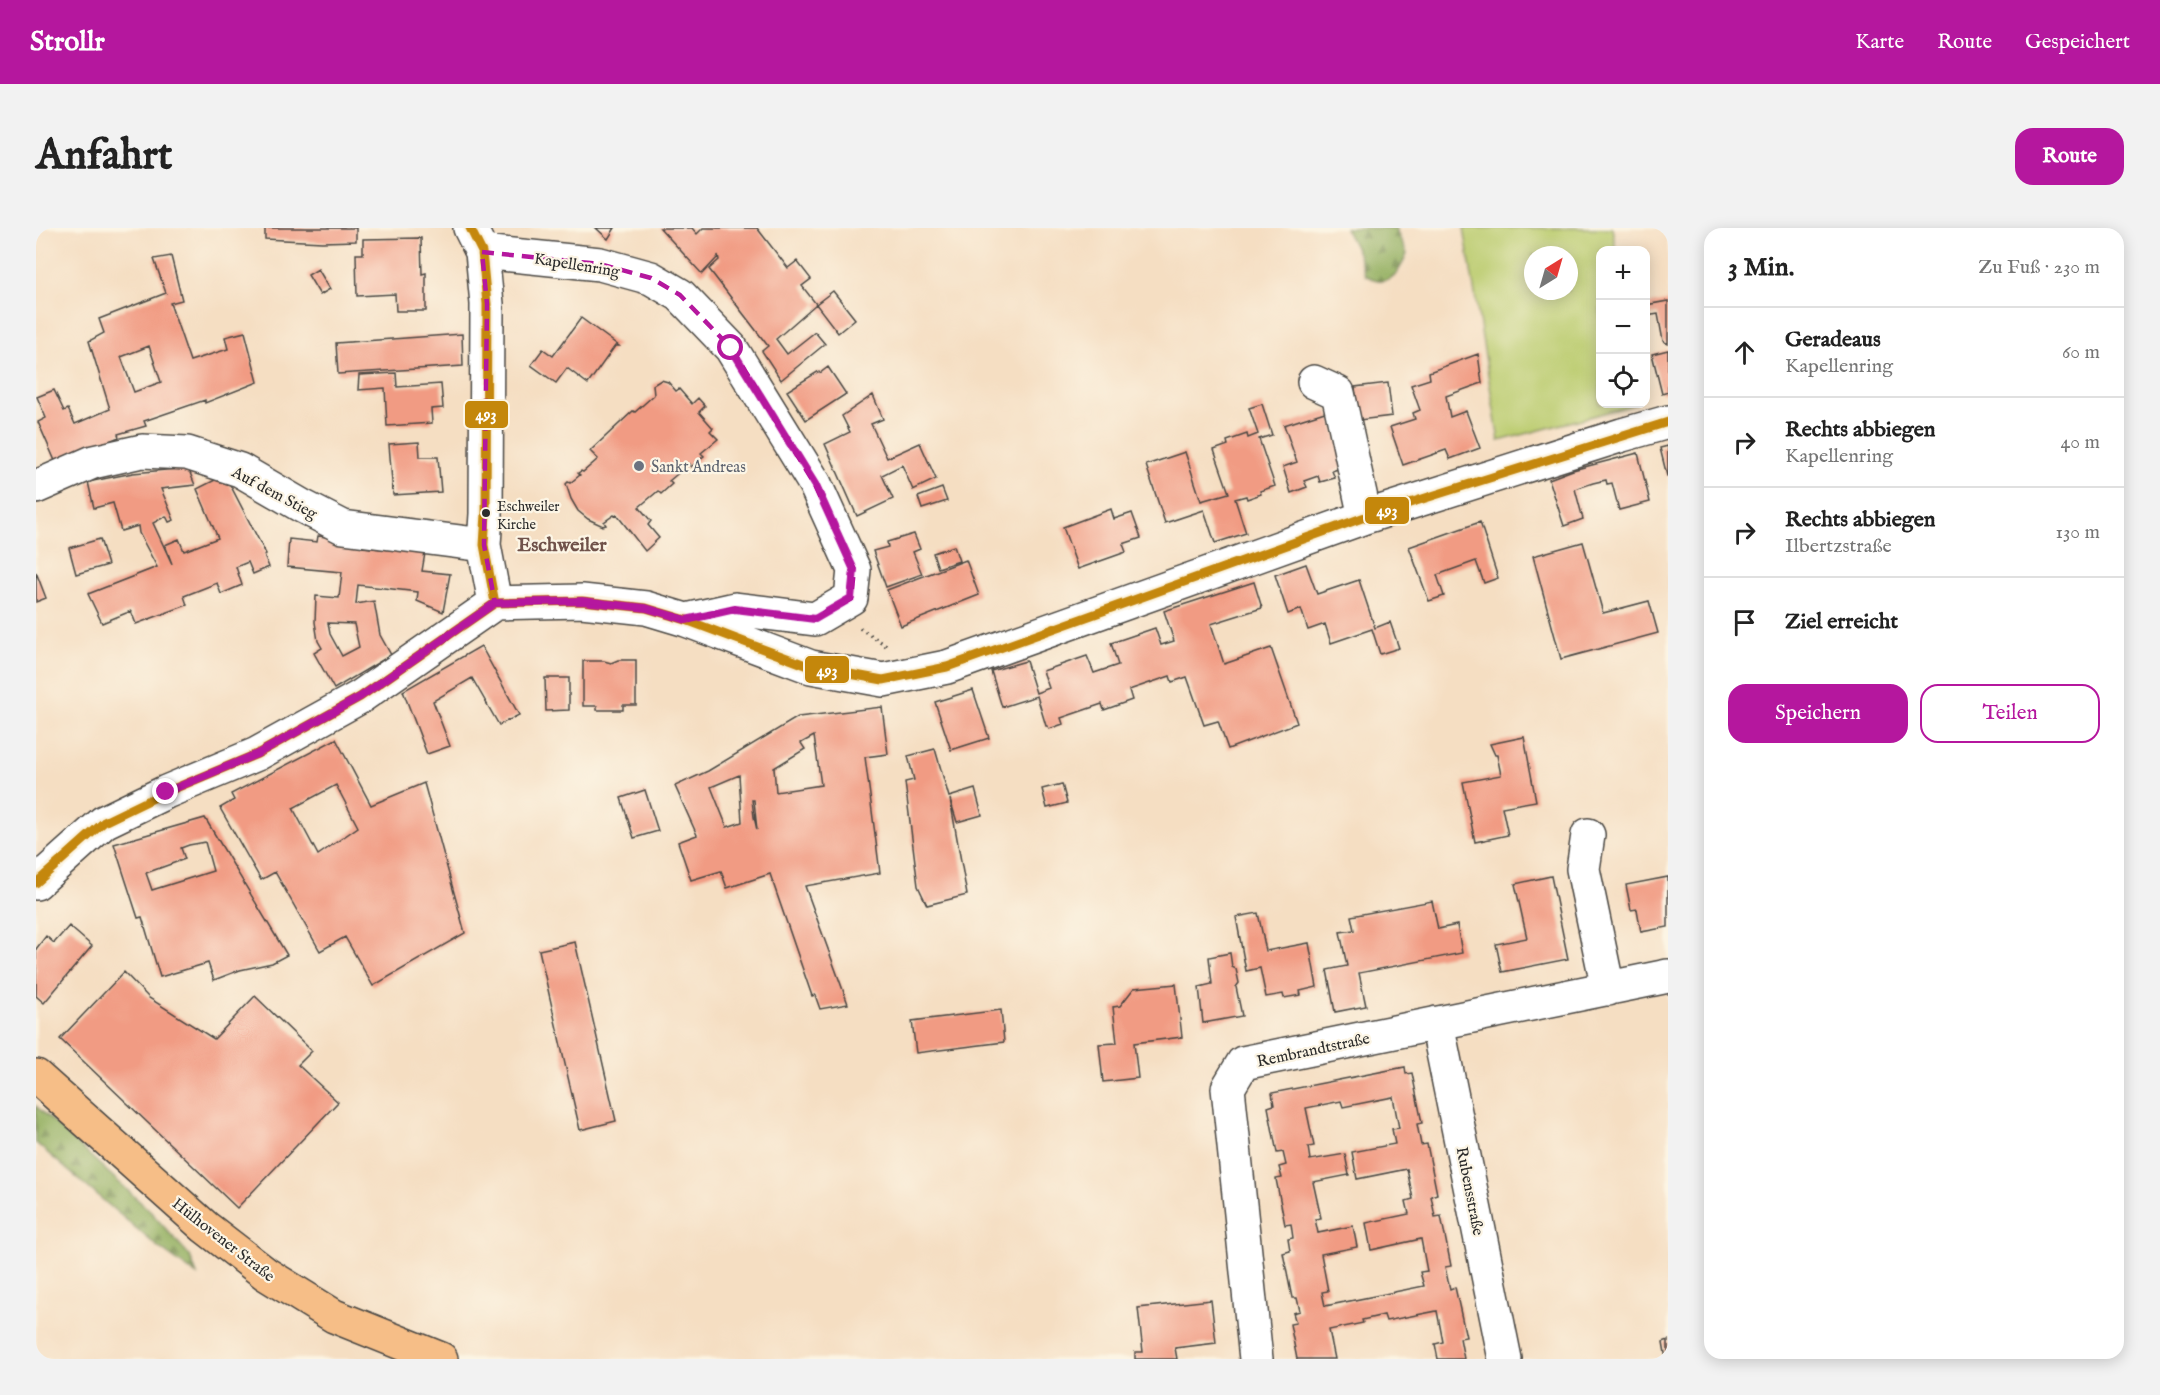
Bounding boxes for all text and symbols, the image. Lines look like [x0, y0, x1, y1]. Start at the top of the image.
text: Strollr [30, 25, 105, 60]
text: Karte [1855, 29, 1904, 56]
text: Route [1937, 29, 1992, 56]
text: Gespeichert [2025, 29, 2130, 56]
button: Route [2015, 128, 2124, 185]
text: Anfahrt [36, 130, 172, 183]
north arrow [1524, 246, 1578, 300]
map controls [1596, 246, 1650, 408]
button: + [1596, 246, 1650, 300]
street label: Kapellenring [532, 249, 621, 283]
text: 3 Min. [1728, 251, 1794, 284]
text: Zu Fuß · 230 m [1978, 255, 2100, 280]
button: − [1596, 300, 1650, 354]
text: Geradeaus [1785, 326, 1881, 354]
route start [717, 334, 743, 360]
icon: ahead [1728, 336, 1761, 369]
text: 60 m [2062, 340, 2100, 365]
button: locate [1596, 354, 1650, 408]
text: Kapellenring [1785, 354, 1893, 379]
line badge: 493 [464, 400, 509, 429]
text: 493 [476, 406, 496, 426]
text: Rechts abbiegen [1785, 416, 1935, 444]
icon: right [1728, 426, 1761, 459]
text: 40 m [2061, 430, 2100, 455]
text: Kapellenring [1785, 444, 1893, 469]
place label: Sankt Andreas [651, 458, 746, 478]
marker: Sankt Andreas [632, 459, 646, 473]
street label: Auf dem Stieg [227, 462, 321, 525]
line badge: 493 [1364, 496, 1410, 525]
place label: Eschweiler Kirche [497, 498, 560, 534]
text: 493 [1377, 502, 1397, 522]
text: Rechts abbiegen [1785, 506, 1935, 534]
marker: Eschweiler Kirche [480, 507, 492, 519]
icon: right [1728, 516, 1761, 549]
text: 130 m [2055, 520, 2100, 545]
district label: Eschweiler [517, 533, 607, 558]
text: Ilbertzstraße [1785, 534, 1892, 559]
icon: arrive [1728, 606, 1761, 639]
text: Ziel erreicht [1785, 608, 1898, 636]
line badge: 493 [804, 655, 850, 684]
text: 493 [817, 662, 837, 682]
button: Speichern [1728, 684, 1908, 743]
button: Teilen [1920, 684, 2100, 743]
route end [152, 778, 178, 804]
street label: Rembrandtstraße [1255, 1029, 1372, 1073]
street label: Rubensstraße [1451, 1145, 1487, 1237]
street label: Hülhovener Straße [167, 1194, 278, 1287]

